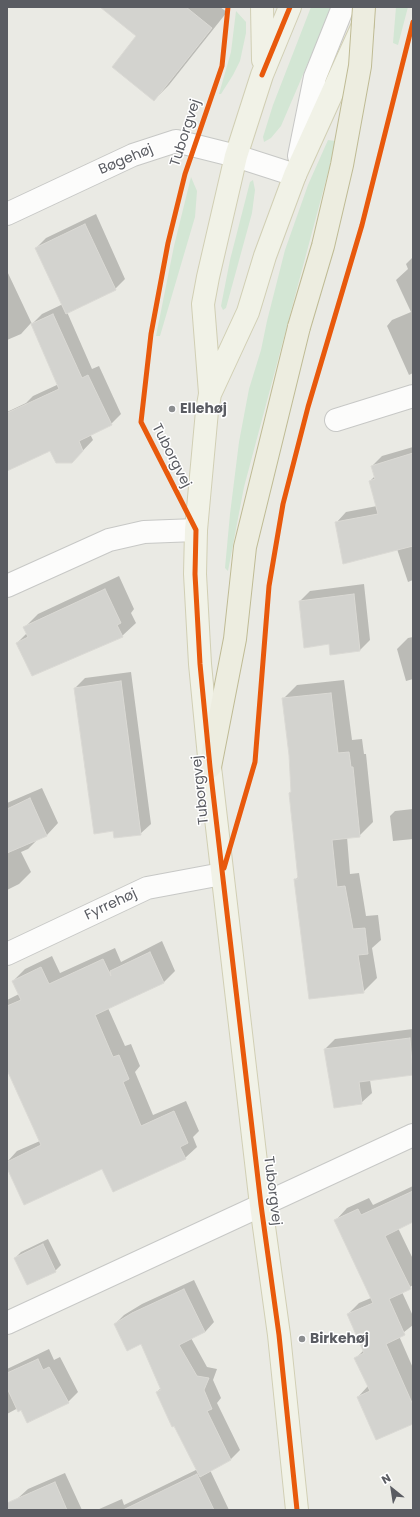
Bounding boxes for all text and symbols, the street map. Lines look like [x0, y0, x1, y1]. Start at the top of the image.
street label: Tuborgvej [167, 97, 205, 169]
street label: Bøgehøj [96, 141, 156, 179]
place label: Ellehøj [180, 401, 227, 417]
marker: Ellehøj [167, 404, 177, 414]
street label: Tuborgvej [148, 421, 194, 491]
street label: Tuborgvej [189, 754, 213, 826]
street label: Fyrrehøj [82, 886, 140, 924]
street label: Tuborgvej [259, 1155, 285, 1227]
place label: Birkehøj [310, 1331, 369, 1347]
marker: Birkehøj [297, 1334, 307, 1344]
north arrow [372, 1469, 412, 1509]
text: N [378, 1470, 394, 1488]

